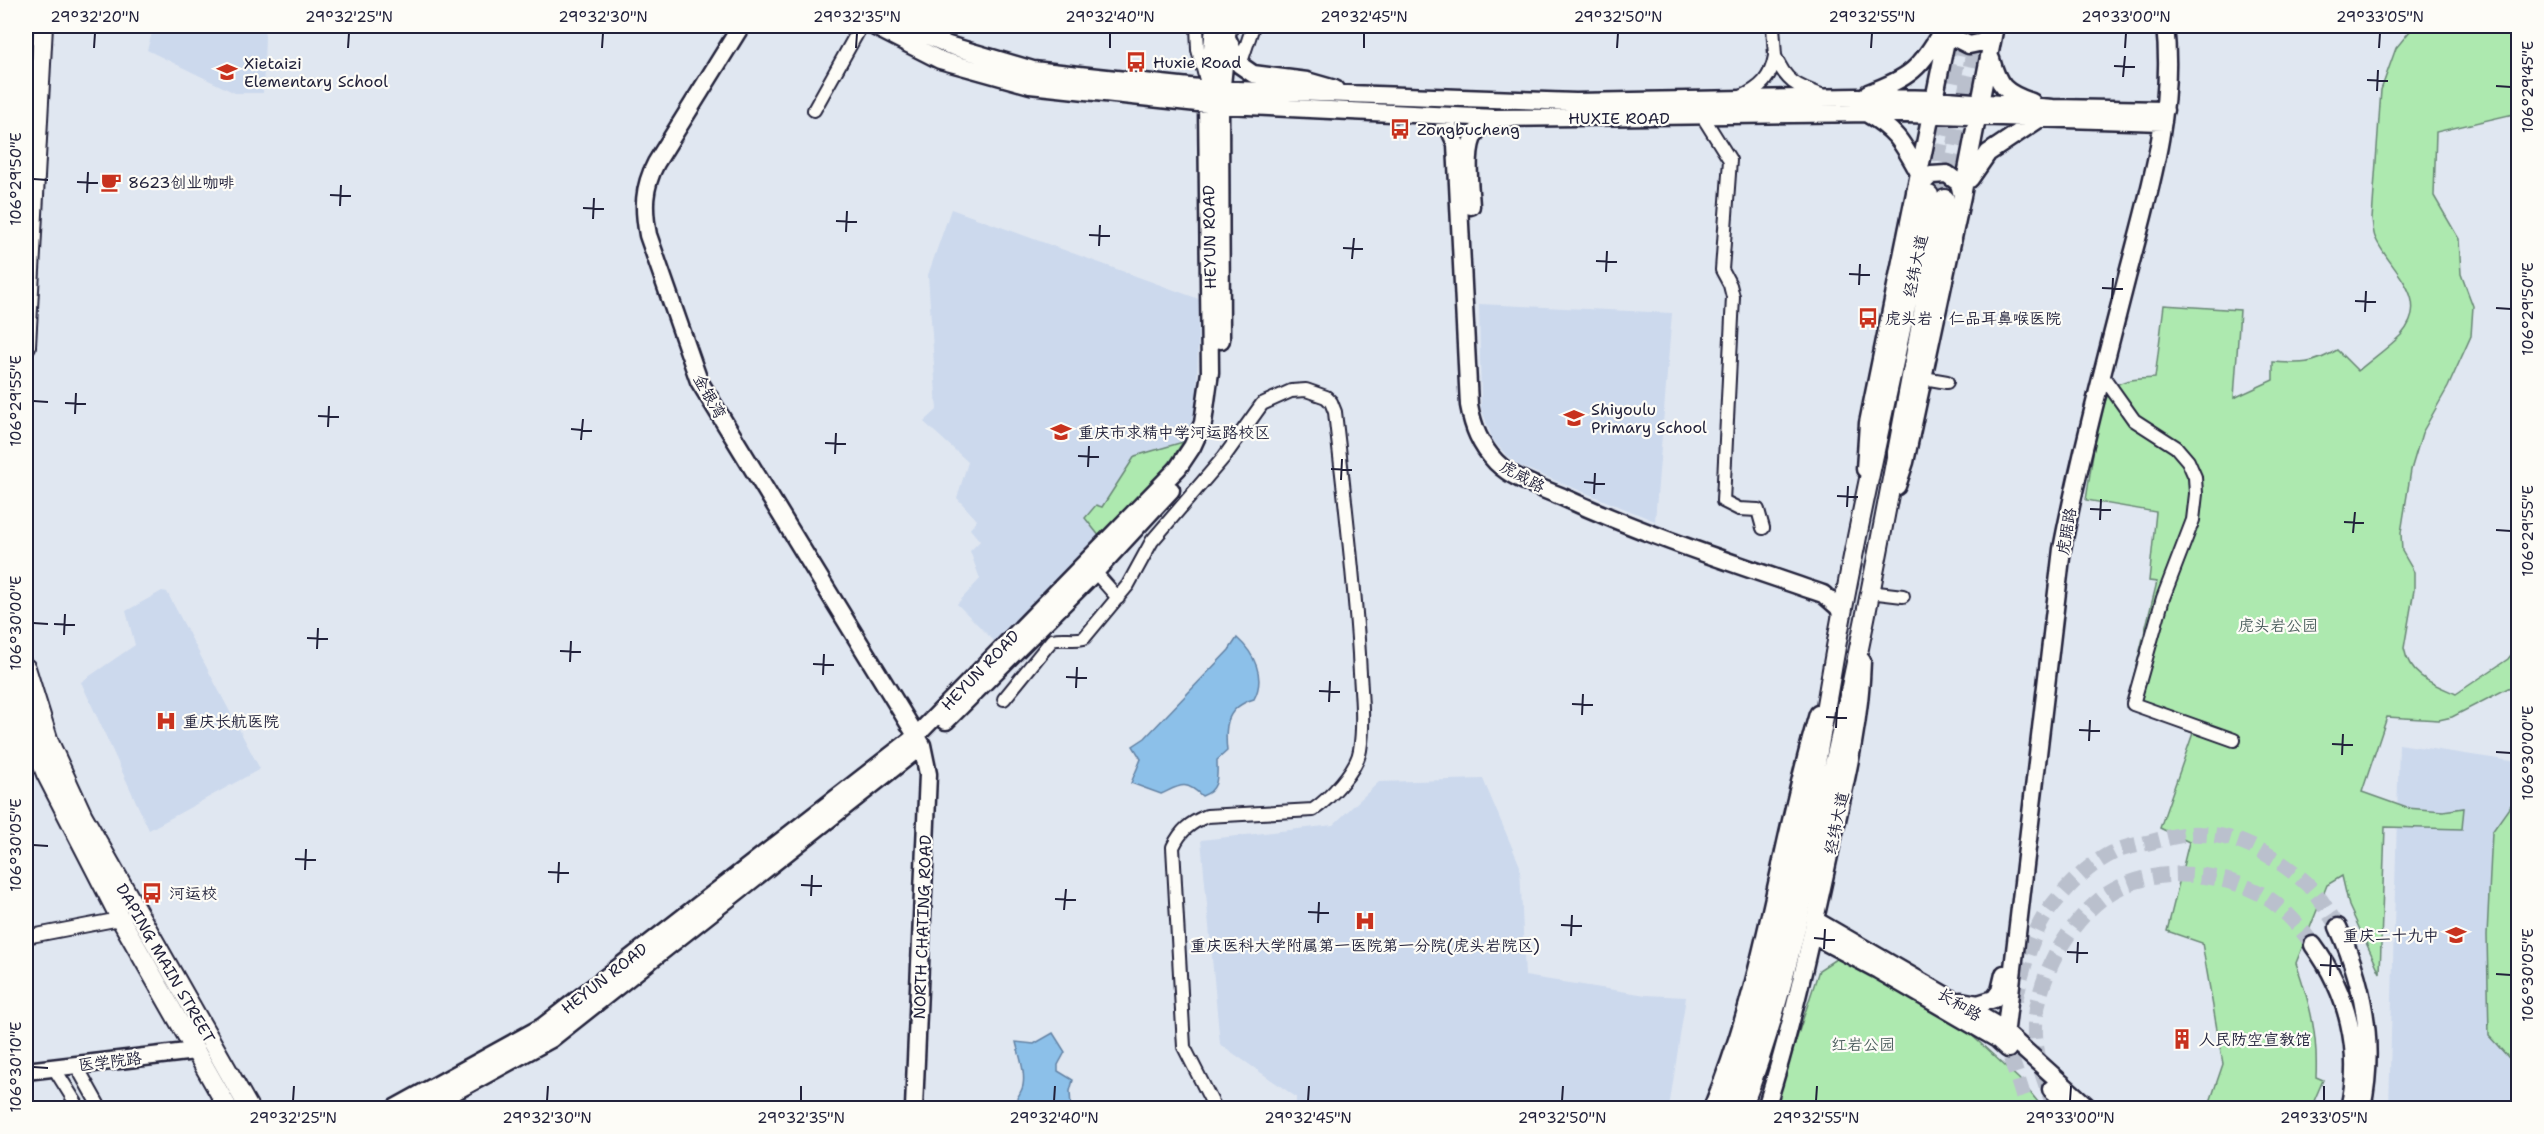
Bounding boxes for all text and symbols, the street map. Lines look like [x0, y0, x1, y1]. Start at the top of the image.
text: 29°32'20"N [50, 7, 140, 27]
text: 29°32'25"N [305, 7, 393, 27]
text: 29°32'30"N [558, 7, 648, 27]
text: 29°32'35"N [813, 7, 901, 27]
text: 29°32'40"N [1065, 7, 1155, 27]
text: 29°32'45"N [1320, 7, 1408, 27]
text: 29°32'50"N [1574, 7, 1662, 27]
text: 29°32'55"N [1829, 7, 1915, 27]
text: 29°33'00"N [2081, 7, 2171, 27]
text: 29°33'05"N [2336, 7, 2424, 27]
text: 106°29'45"E [2518, 41, 2538, 133]
bus stop icon: Huxie Road [1124, 50, 1148, 74]
place label: Huxie Road [1153, 52, 1241, 73]
place label: Xietaizi Elementary School [244, 53, 388, 92]
school or university icon: Xietaizi Elementary School [215, 60, 239, 84]
street label: HUXIE ROAD [1568, 108, 1670, 129]
bus stop icon: Zongbucheng [1388, 117, 1412, 141]
place label: Zongbucheng [1417, 119, 1520, 140]
text: 106°29'50"E [6, 132, 26, 226]
cafe icon: 8623创业咖啡 [99, 170, 123, 194]
place label: 8623创业咖啡 [128, 172, 235, 193]
street label: HEYUN ROAD [1198, 185, 1221, 289]
street label: 经纬大道 [1899, 233, 1932, 300]
text: 106°29'50"E [2518, 262, 2538, 356]
bus stop icon: 虎头岩‧仁品耳鼻喉医院 [1856, 306, 1880, 330]
place label: 虎头岩‧仁品耳鼻喉医院 [1885, 308, 2061, 329]
text: 106°29'55"E [6, 355, 26, 447]
street label: 金银湾 [689, 370, 730, 422]
place label: Shiyoulu Primary School [1591, 399, 1707, 438]
school or university icon: Shiyoulu Primary School [1562, 406, 1586, 430]
school or university icon: 重庆市求精中学河运路校区 [1049, 420, 1073, 444]
place label: 重庆市求精中学河运路校区 [1078, 422, 1270, 443]
street label: 虎威路 [1497, 456, 1549, 497]
text: 106°29'55"E [2518, 485, 2538, 577]
street label: 虎踞路 [2052, 506, 2081, 557]
text: 106°30'00"E [6, 576, 26, 670]
park label: 虎头岩公园 [2238, 615, 2318, 636]
street label: HEYUN ROAD [937, 626, 1024, 715]
text: 106°30'00"E [2518, 706, 2538, 800]
hospital icon: 重庆长航医院 [154, 709, 178, 733]
place label: 重庆长航医院 [183, 711, 279, 732]
street label: 经纬大道 [1820, 790, 1853, 857]
text: 106°30'05"E [6, 798, 26, 892]
street label: NORTH CHATING ROAD [909, 834, 936, 1020]
street label: DAPING MAIN STREET [111, 880, 220, 1047]
bus stop icon: 河运校 [140, 881, 164, 905]
place label: 河运校 [169, 883, 217, 904]
hospital icon: 重庆医科大学附属第一医院第一分院(虎头岩院区) [1353, 909, 1377, 933]
school or university icon: 重庆二十九中 [2444, 923, 2468, 947]
place label: 重庆二十九中 [2343, 925, 2439, 946]
text: 106°30'05"E [2518, 928, 2538, 1022]
place label: 重庆医科大学附属第一医院第一分院(虎头岩院区) [1190, 935, 1540, 956]
street label: HEYUN ROAD [557, 938, 652, 1019]
street label: 长和路 [1934, 983, 1986, 1026]
text: 106°30'10"E [6, 1022, 26, 1112]
building icon: 人民防空宣教馆 [2170, 1027, 2194, 1051]
place label: 人民防空宣教馆 [2199, 1029, 2311, 1050]
park label: 红岩公园 [1831, 1034, 1895, 1055]
street label: 医学院路 [77, 1047, 143, 1076]
text: 29°32'25"N [249, 1108, 337, 1128]
text: 29°32'30"N [502, 1108, 592, 1128]
text: 29°32'35"N [757, 1108, 845, 1128]
text: 29°32'40"N [1009, 1108, 1099, 1128]
text: 29°32'45"N [1264, 1108, 1352, 1128]
text: 29°32'50"N [1518, 1108, 1606, 1128]
text: 29°32'55"N [1773, 1108, 1859, 1128]
text: 29°33'00"N [2025, 1108, 2115, 1128]
text: 29°33'05"N [2280, 1108, 2368, 1128]

